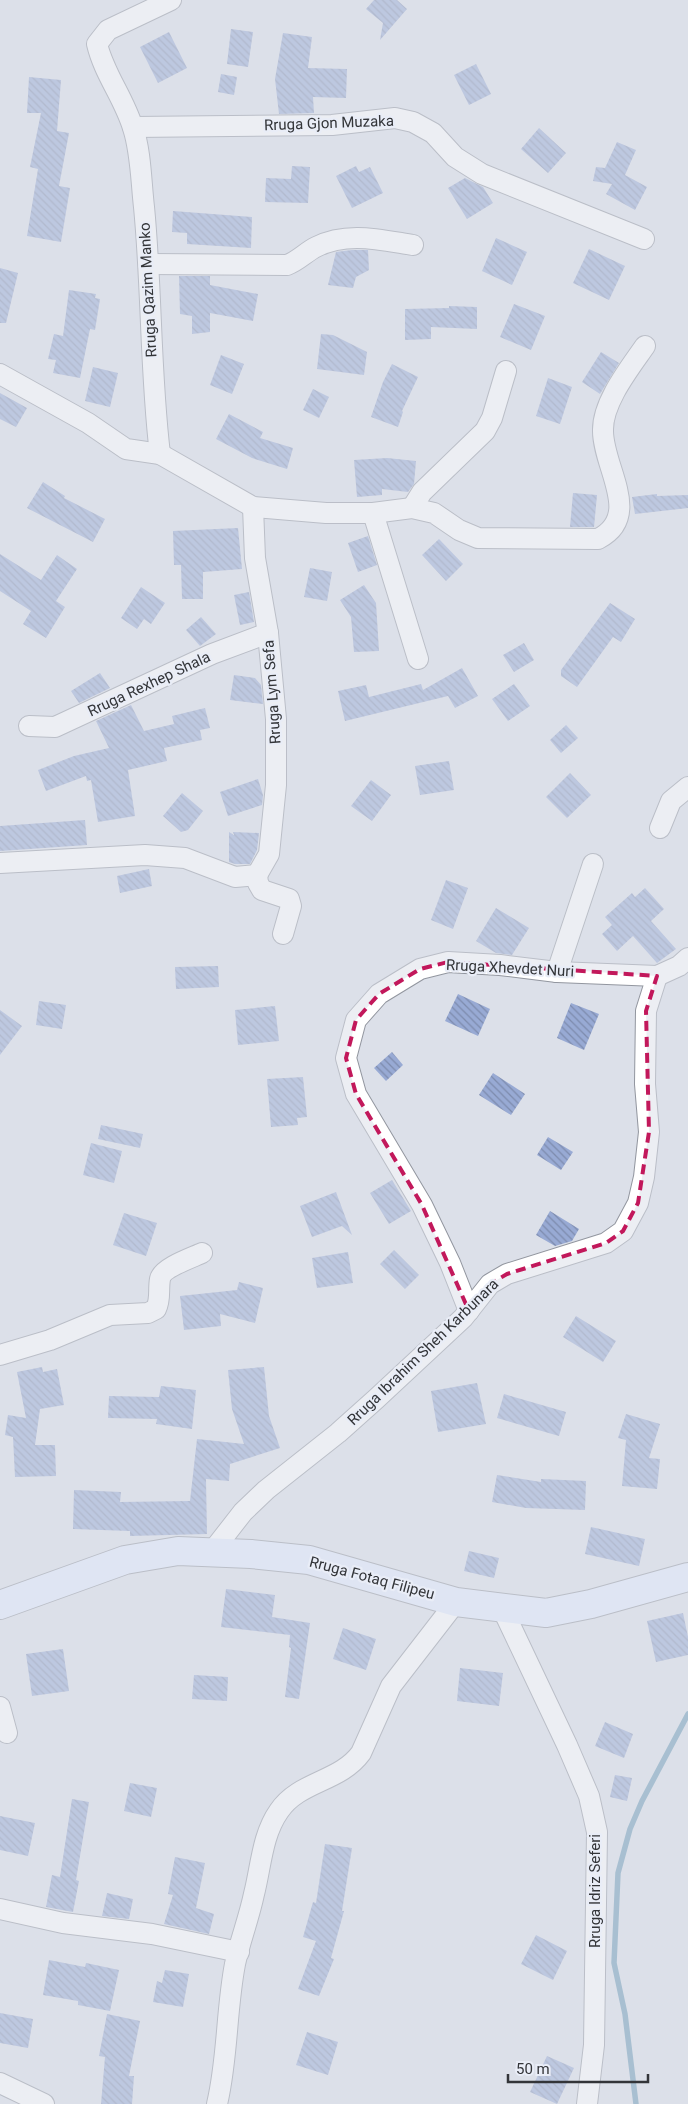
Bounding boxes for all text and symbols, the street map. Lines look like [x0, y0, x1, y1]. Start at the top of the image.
street label: Rruga Gjon Muzaka [264, 112, 394, 134]
street label: Rruga Qazim Manko [135, 222, 161, 358]
street label: Rruga Lym Sefa [259, 639, 285, 745]
street label: Rruga Rexhep Shala [85, 648, 213, 720]
street label: Rruga Xhevdet Nuri [445, 956, 575, 980]
street label: Rruga Ibrahim Sheh Karbunara [344, 1275, 502, 1429]
street label: Rruga Fotaq Filipeu [307, 1553, 437, 1603]
street label: Rruga Idriz Seferi [586, 1834, 604, 1948]
scale bar [508, 2052, 648, 2084]
text: 50 m [516, 2060, 550, 2078]

